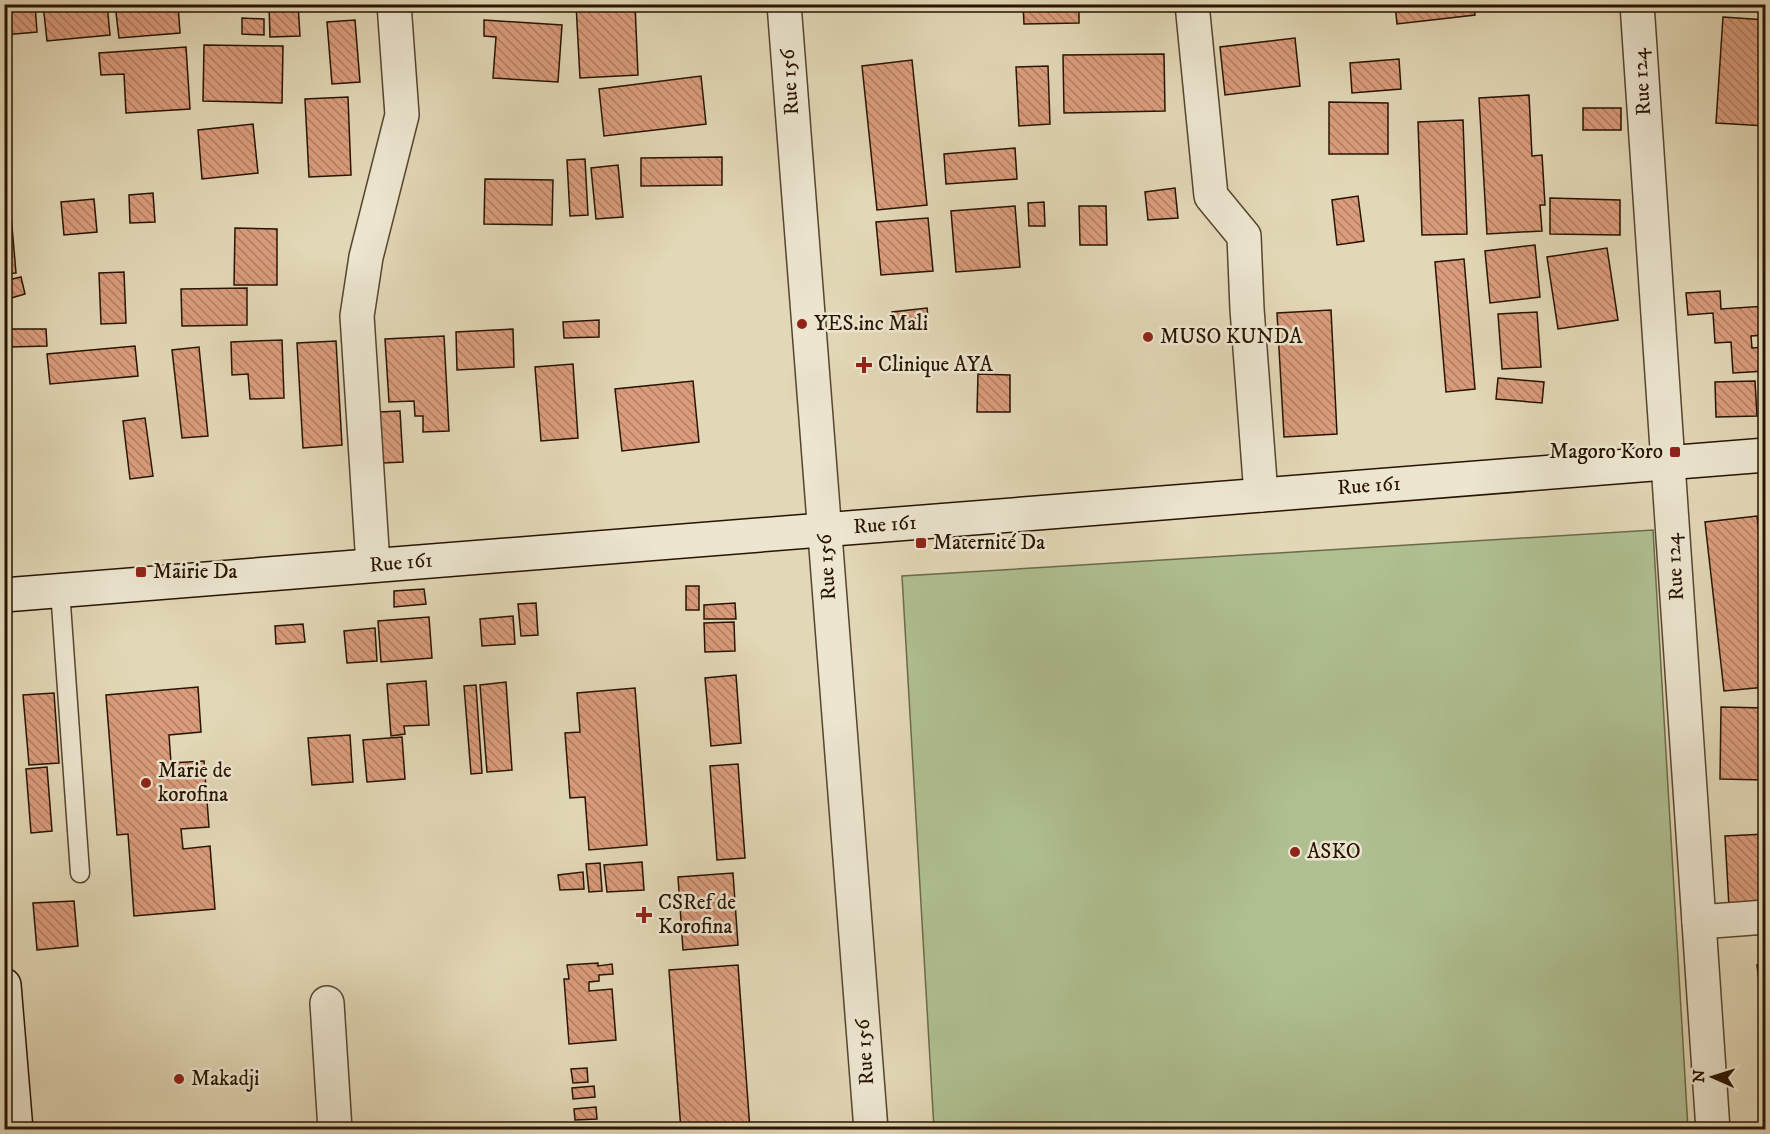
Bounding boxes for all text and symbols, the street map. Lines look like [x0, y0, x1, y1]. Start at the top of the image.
street label: Rue 156 [775, 47, 805, 116]
street label: Rue 124 [1627, 47, 1657, 117]
place label: YES.inc Mali [814, 311, 928, 337]
marker: YES.inc Mali [795, 317, 809, 331]
place label: MUSO KUNDA [1160, 324, 1303, 350]
marker: MUSO KUNDA [1141, 330, 1155, 344]
place label: Clinique AYA [878, 352, 993, 378]
marker: Clinique AYA [855, 356, 873, 374]
place label: Magoro Koro [1549, 439, 1663, 465]
marker: Magoro Koro [1668, 445, 1682, 459]
street label: Rue 161 [1336, 471, 1402, 501]
street label: Rue 161 [852, 510, 918, 540]
place label: Maternité Da [933, 530, 1045, 556]
street label: Rue 156 [812, 532, 842, 601]
street label: Rue 124 [1660, 532, 1690, 602]
marker: Maternité Da [914, 536, 928, 550]
street label: Rue 161 [368, 547, 434, 579]
place label: Mairie Da [153, 559, 238, 585]
marker: Mairie Da [134, 565, 148, 579]
place label: Marie de korofina [158, 758, 232, 808]
marker: Marie de korofina [139, 776, 153, 790]
place label: ASKO [1307, 839, 1361, 865]
marker: ASKO [1288, 845, 1302, 859]
place label: CSRef de Korofina [658, 890, 736, 940]
marker: CSRef de Korofina [635, 906, 653, 924]
street label: Rue 156 [850, 1017, 880, 1086]
north arrow [1683, 1047, 1743, 1107]
place label: Makadji [191, 1066, 259, 1092]
text: N [1689, 1069, 1709, 1083]
marker: Makadji [172, 1072, 186, 1086]

